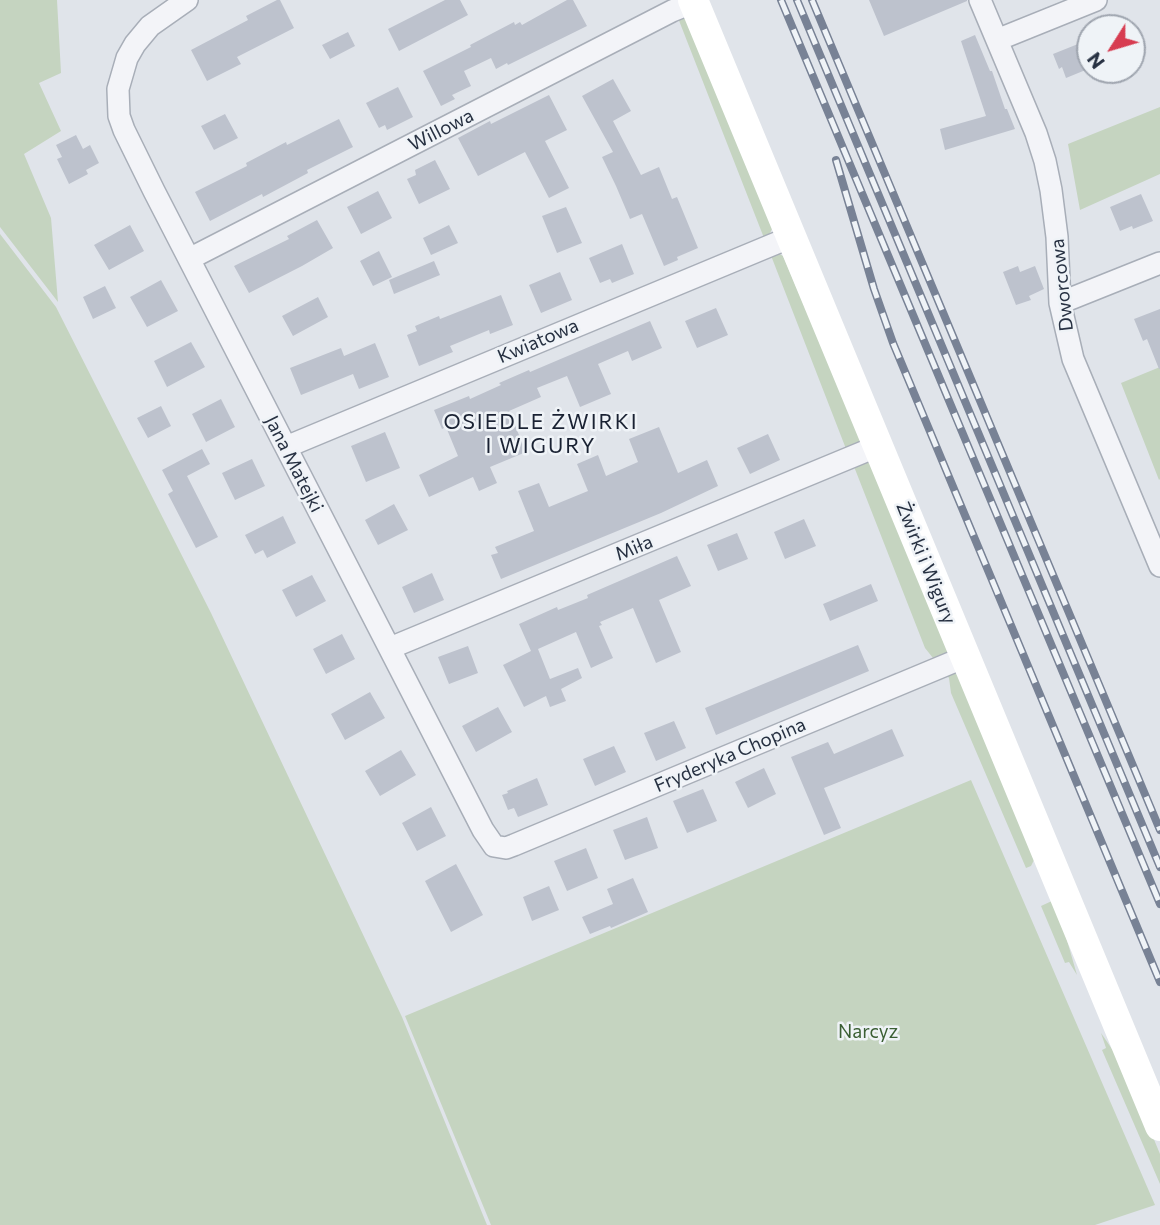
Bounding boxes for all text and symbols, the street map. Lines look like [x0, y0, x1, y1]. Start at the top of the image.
north arrow [1076, 14, 1146, 84]
text: N [1082, 48, 1109, 73]
street label: Willowa [405, 104, 477, 156]
street label: Dworcowa [1046, 238, 1078, 332]
street label: Kwiatowa [494, 314, 582, 368]
district label: OSIEDLE ŻWIRKI I WIGURY [445, 409, 637, 459]
street label: Jana Matejki [260, 412, 328, 516]
street label: Żwirki i Wigury [891, 499, 961, 627]
street label: Miła [612, 530, 656, 566]
street label: Fryderyka Chopina [651, 713, 809, 797]
park label: Narcyz [838, 1021, 898, 1043]

